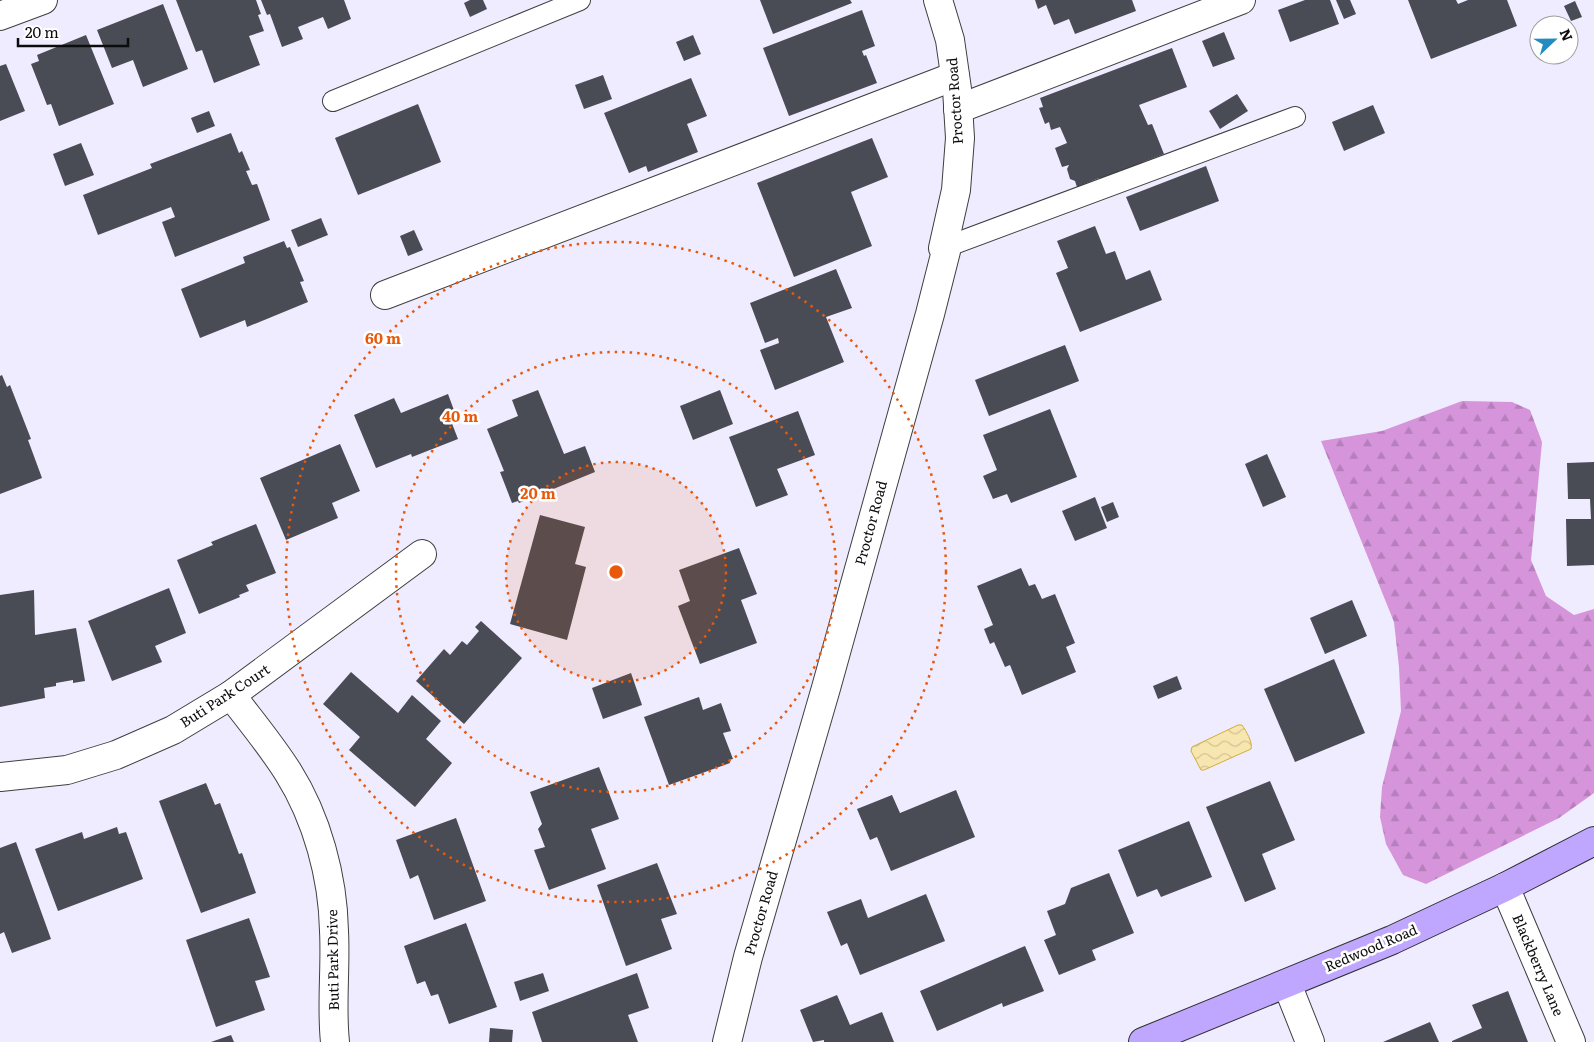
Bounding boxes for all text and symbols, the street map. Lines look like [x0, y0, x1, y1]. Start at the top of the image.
scale bar [18, 15, 128, 47]
north arrow [1529, 15, 1579, 65]
text: 20 m [25, 20, 59, 43]
text: N [1556, 26, 1579, 44]
street label: Proctor Road [941, 56, 967, 145]
text: 60 m [365, 326, 401, 349]
text: 40 m [442, 404, 478, 427]
street label: Proctor Road [849, 478, 891, 567]
text: 20 m [520, 481, 556, 504]
centre of rings [607, 563, 625, 581]
street label: Buti Park Court [176, 658, 274, 732]
street label: Proctor Road [738, 868, 782, 957]
street label: Buti Park Drive [321, 909, 343, 1011]
street label: Blackberry Lane [1508, 910, 1569, 1019]
street label: Redwood Road [1321, 918, 1420, 976]

